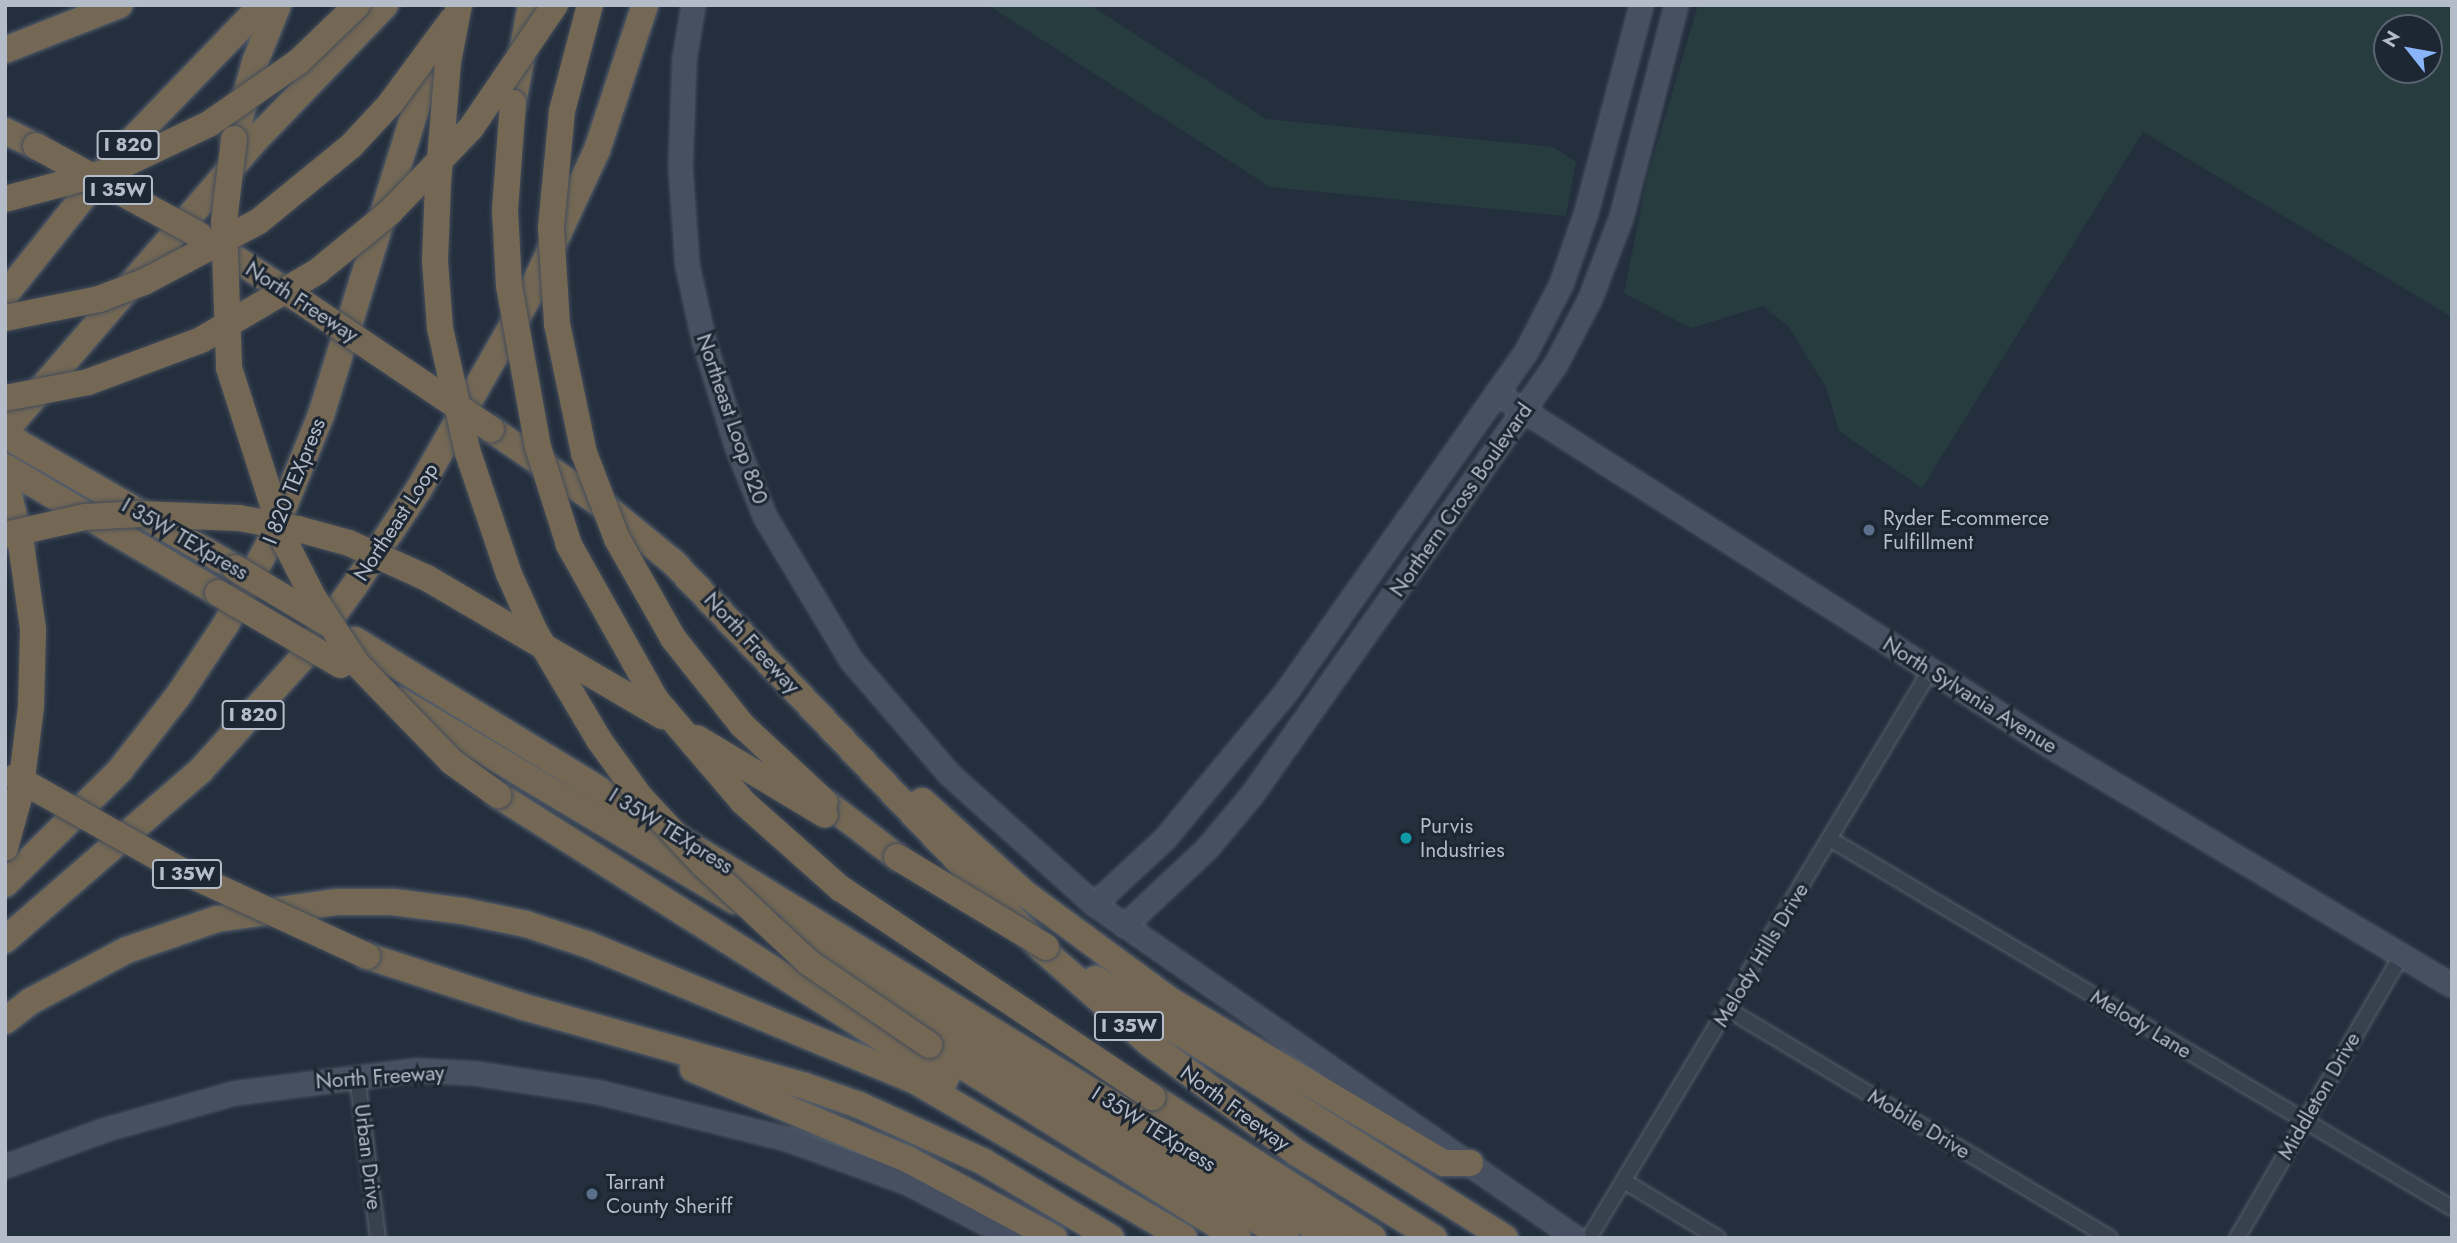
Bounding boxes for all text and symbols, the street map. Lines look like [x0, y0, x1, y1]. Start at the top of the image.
north arrow [2373, 14, 2443, 84]
text: N [2376, 26, 2407, 52]
road number: I 820 [96, 130, 160, 160]
road number: I 35W [81, 174, 155, 206]
street label: North Freeway [241, 256, 363, 348]
street label: Northeast Loop 820 [691, 331, 773, 507]
street label: Northern Cross Boulevard [1385, 398, 1537, 602]
street label: I 820 TEXpress [257, 414, 331, 548]
street label: Northeast Loop [348, 458, 444, 586]
street label: I 35W TEXpress [117, 493, 253, 585]
place label: Ryder E-commerce Fulfillment [1883, 505, 2049, 555]
marker: Ryder E-commerce Fulfillment [1861, 522, 1877, 538]
street label: North Freeway [699, 587, 805, 699]
street label: North Sylvania Avenue [1878, 631, 2062, 759]
road number: I 820 [222, 700, 284, 730]
street label: I 35W TEXpress [604, 783, 738, 879]
place label: Purvis Industries [1420, 813, 1505, 863]
marker: Purvis Industries [1398, 830, 1414, 846]
road number: I 35W [150, 859, 224, 890]
street label: Melody Hills Drive [1708, 879, 1814, 1031]
street label: Melody Lane [2086, 984, 2196, 1064]
road number: I 35W [1092, 1010, 1166, 1042]
street label: Middleton Drive [2272, 1028, 2366, 1164]
street label: North Freeway [315, 1060, 445, 1094]
street label: North Freeway [1175, 1060, 1295, 1156]
street label: I 35W TEXpress [1087, 1081, 1221, 1177]
street label: Mobile Drive [1863, 1084, 1975, 1164]
street label: Urban Drive [349, 1103, 387, 1211]
place label: Tarrant County Sheriff [606, 1169, 733, 1219]
marker: Tarrant County Sheriff [584, 1186, 600, 1202]

